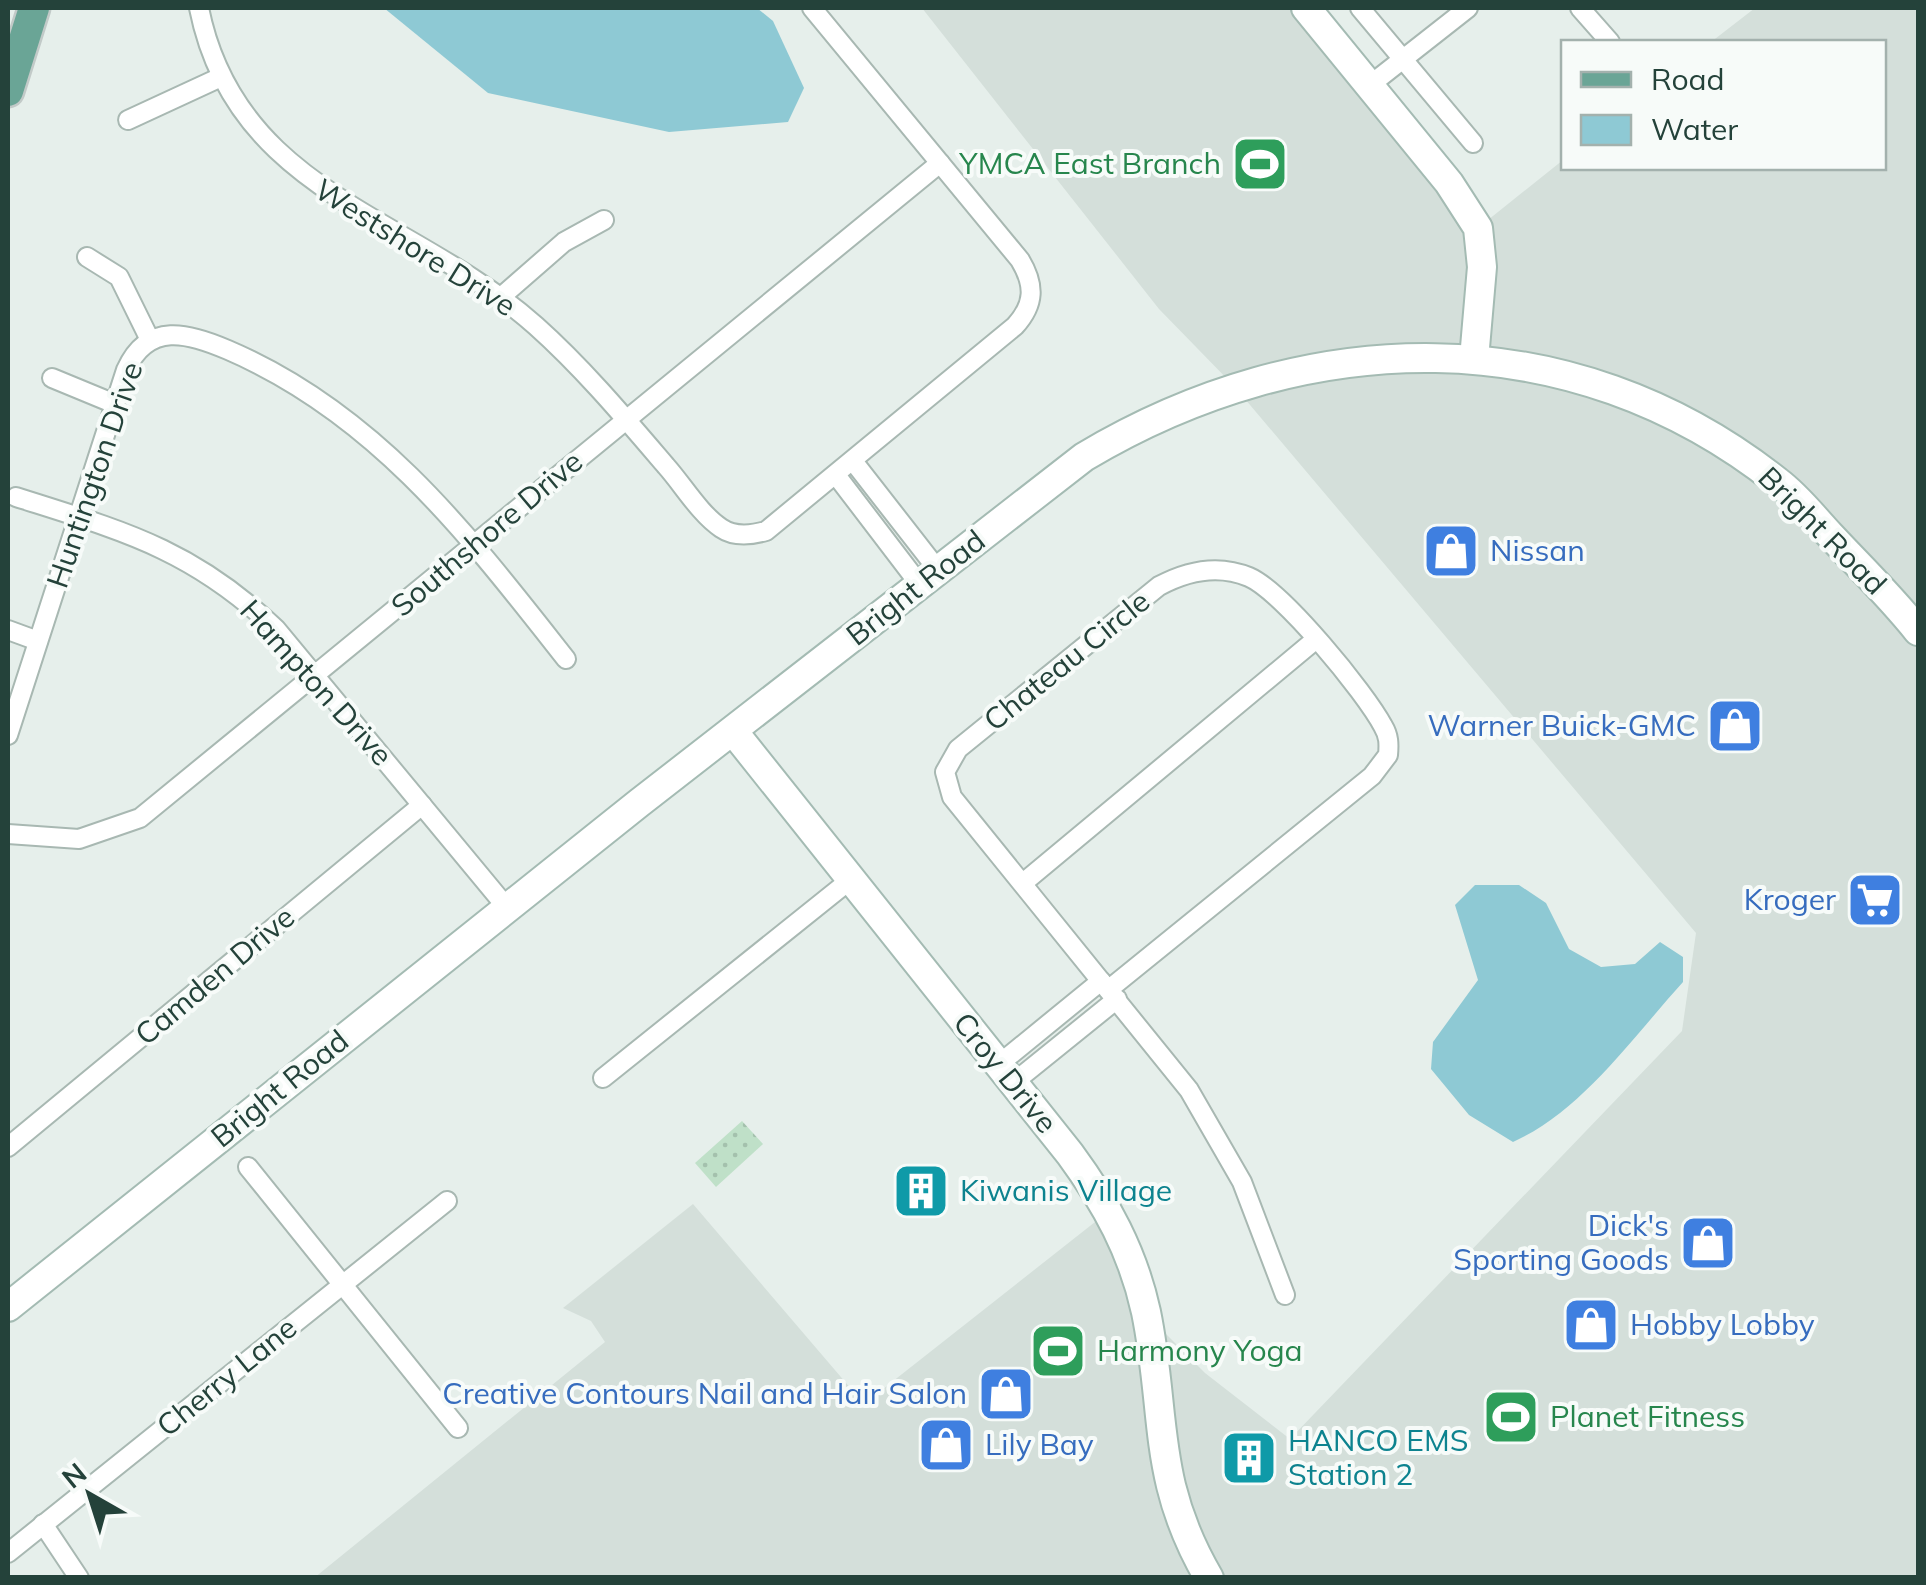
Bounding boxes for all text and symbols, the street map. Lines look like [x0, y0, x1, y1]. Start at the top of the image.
legend [1561, 40, 1886, 170]
text: Road [1651, 60, 1725, 98]
text: Water [1651, 110, 1738, 148]
sports icon: YMCA East Branch [1230, 134, 1290, 194]
place label: YMCA East Branch [958, 144, 1221, 182]
street label: Westshore Drive [308, 170, 523, 324]
street label: Huntington Drive [38, 357, 151, 593]
street label: Southshore Drive [383, 442, 590, 624]
street label: Bright Road [1751, 458, 1895, 602]
street label: Bright Road [838, 521, 992, 653]
shop icon: Nissan [1421, 521, 1481, 581]
place label: Nissan [1490, 531, 1585, 569]
street label: Chateau Circle [976, 582, 1157, 739]
street label: Hampton Drive [232, 591, 401, 773]
shop icon: Warner Buick-GMC [1705, 696, 1765, 756]
place label: Warner Buick-GMC [1428, 706, 1696, 744]
supermarket icon: Kroger [1845, 870, 1905, 930]
place label: Kroger [1744, 880, 1836, 918]
street label: Camden Drive [127, 898, 302, 1053]
street label: Croy Drive [946, 1004, 1066, 1140]
street label: Bright Road [203, 1021, 356, 1155]
building icon: Kiwanis Village [891, 1161, 951, 1221]
place label: Kiwanis Village [960, 1171, 1172, 1209]
place label: Dick's Sporting Goods [1453, 1206, 1669, 1278]
shop icon: Dick's Sporting Goods [1678, 1213, 1738, 1273]
shop icon: Hobby Lobby [1561, 1295, 1621, 1355]
place label: Hobby Lobby [1630, 1305, 1815, 1343]
street label: Cherry Lane [149, 1308, 304, 1444]
sports icon: Harmony Yoga [1028, 1321, 1088, 1381]
place label: Harmony Yoga [1097, 1331, 1303, 1369]
shop icon: Creative Contours Nail and Hair Salon [976, 1364, 1036, 1424]
place label: Creative Contours Nail and Hair Salon [442, 1374, 967, 1412]
sports icon: Planet Fitness [1481, 1387, 1541, 1447]
place label: Planet Fitness [1550, 1397, 1745, 1435]
shop icon: Lily Bay [916, 1415, 976, 1475]
place label: HANCO EMS Station 2 [1288, 1421, 1468, 1493]
place label: Lily Bay [985, 1425, 1094, 1463]
building icon: HANCO EMS Station 2 [1219, 1428, 1279, 1488]
north arrow [40, 1445, 140, 1545]
text: N [55, 1455, 93, 1495]

